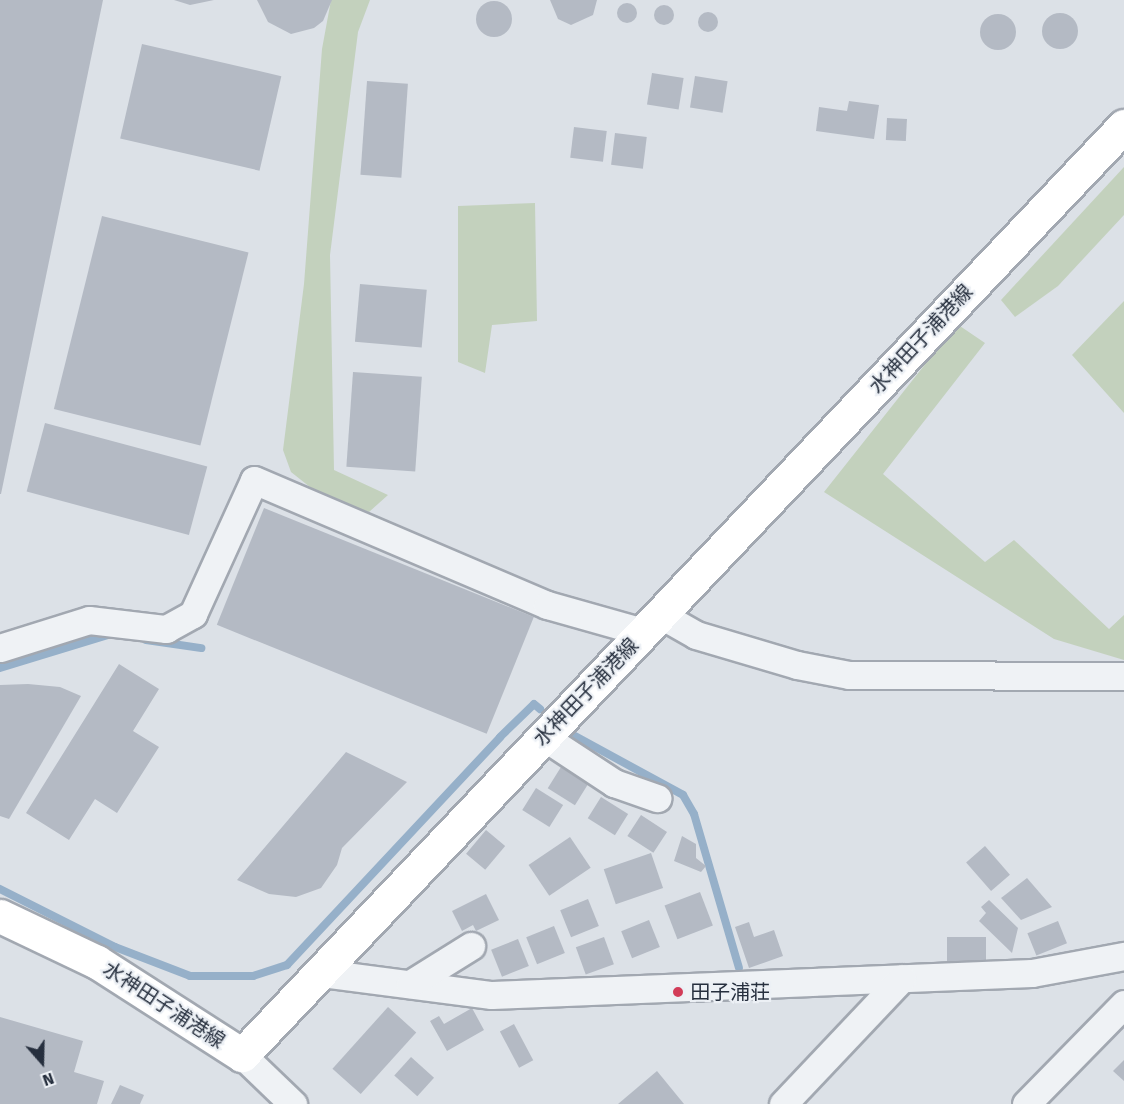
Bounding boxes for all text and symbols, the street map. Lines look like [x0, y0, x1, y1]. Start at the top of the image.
street label: 水神田子浦港線 [864, 280, 978, 398]
street label: 水神田子浦港線 [529, 633, 643, 751]
street label: 水神田子浦港線 [99, 957, 229, 1053]
place label: 田子浦荘 [690, 980, 770, 1004]
marker: 田子浦荘 [671, 985, 685, 999]
north arrow [12, 1032, 72, 1092]
text: N [40, 1069, 57, 1090]

